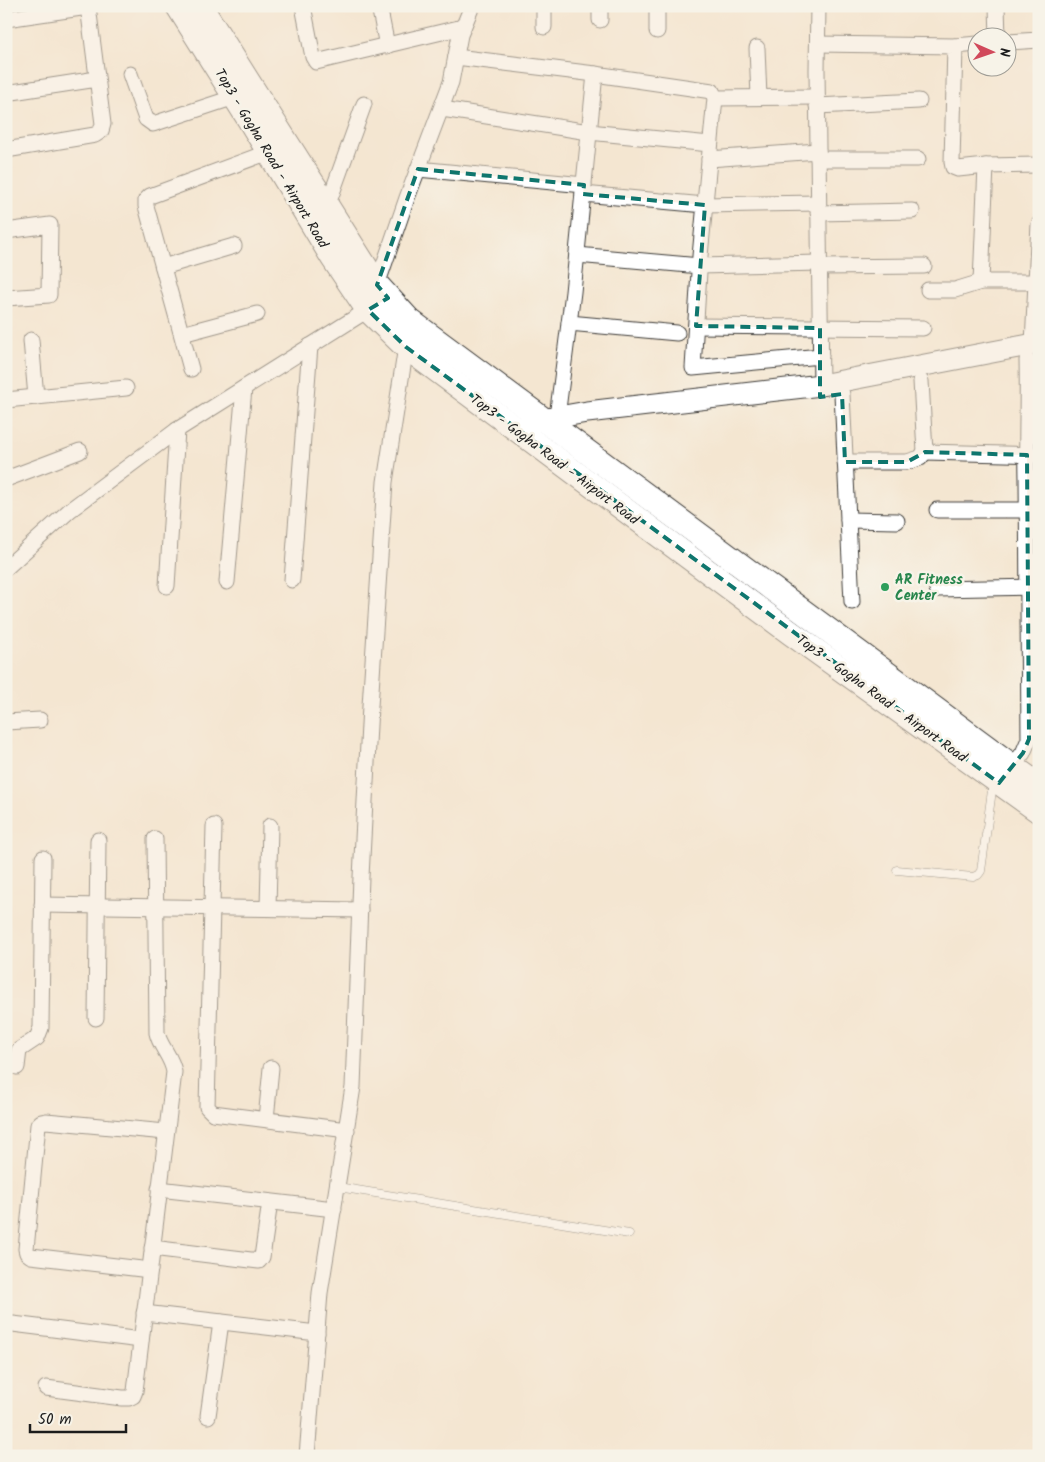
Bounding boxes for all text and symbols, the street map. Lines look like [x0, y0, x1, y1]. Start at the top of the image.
north arrow [968, 28, 1018, 78]
text: N [993, 48, 1015, 57]
street label: Top3 - Gogha Road - Airport Road [209, 64, 334, 253]
street label: Top3 - Gogha Road - Airport Road [465, 389, 644, 531]
place label: AR Fitness Center [895, 569, 963, 607]
marker: AR Fitness Center [879, 581, 891, 593]
street label: Top3 - Gogha Road - Airport Road [791, 629, 972, 769]
scale bar [30, 1402, 126, 1434]
text: 50 m [38, 1408, 72, 1432]

